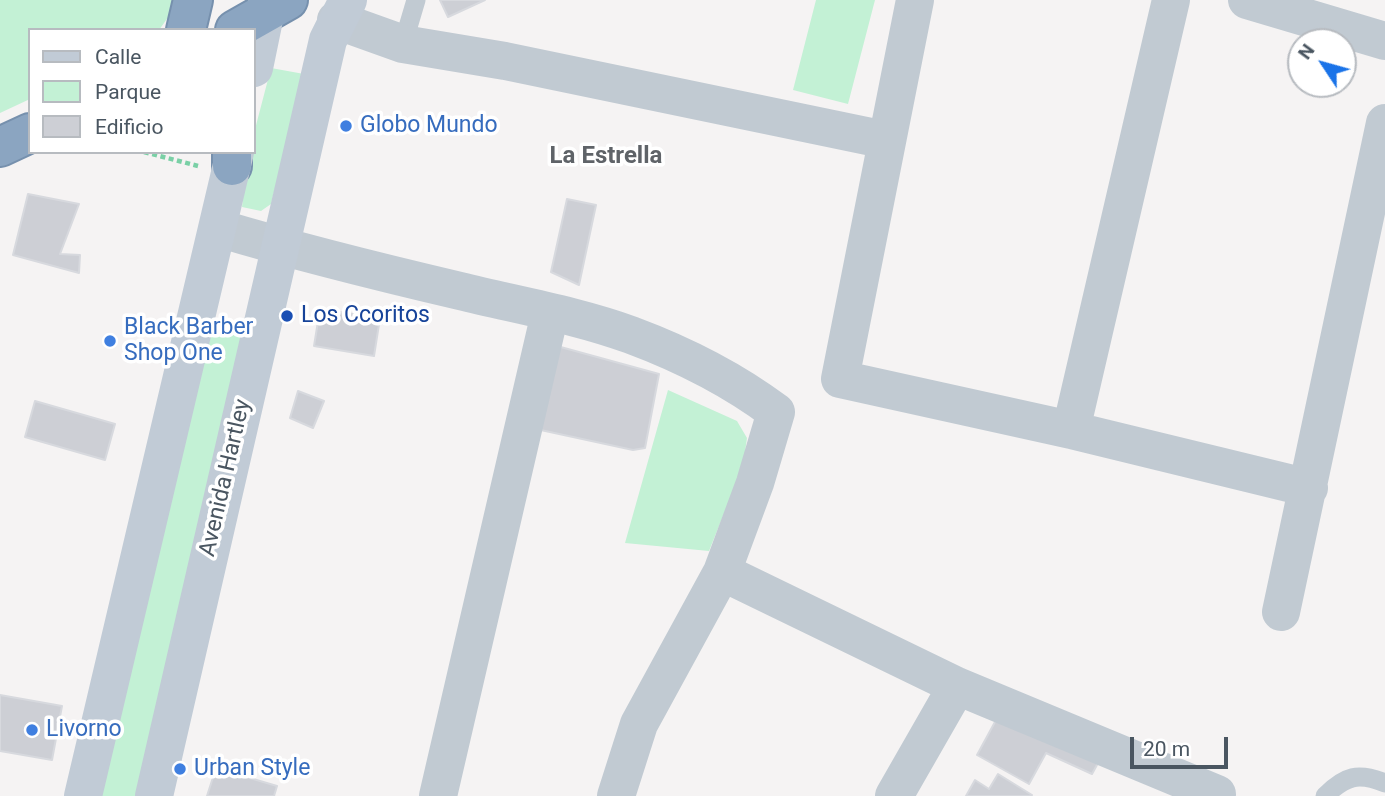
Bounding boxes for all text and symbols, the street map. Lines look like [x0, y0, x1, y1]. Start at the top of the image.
legend [28, 28, 256, 154]
north arrow [1287, 28, 1357, 98]
text: N [1293, 39, 1319, 64]
text: Calle [95, 45, 141, 69]
text: Parque [95, 80, 161, 104]
place label: Globo Mundo [360, 112, 498, 140]
text: Edificio [95, 115, 163, 139]
marker: Globo Mundo [338, 118, 354, 134]
district label: La Estrella [550, 143, 662, 171]
place label: Los Ccoritos [301, 302, 430, 330]
marker: Los Ccoritos [279, 308, 295, 324]
place label: Black Barber Shop One [124, 314, 253, 368]
marker: Black Barber Shop One [102, 333, 118, 349]
street label: Avenida Hartley [195, 397, 257, 559]
place label: Livorno [46, 716, 122, 744]
marker: Livorno [24, 722, 40, 738]
scale bar [1133, 722, 1231, 766]
text: 20 m [1143, 737, 1190, 761]
place label: Urban Style [194, 755, 310, 783]
marker: Urban Style [172, 761, 188, 777]

